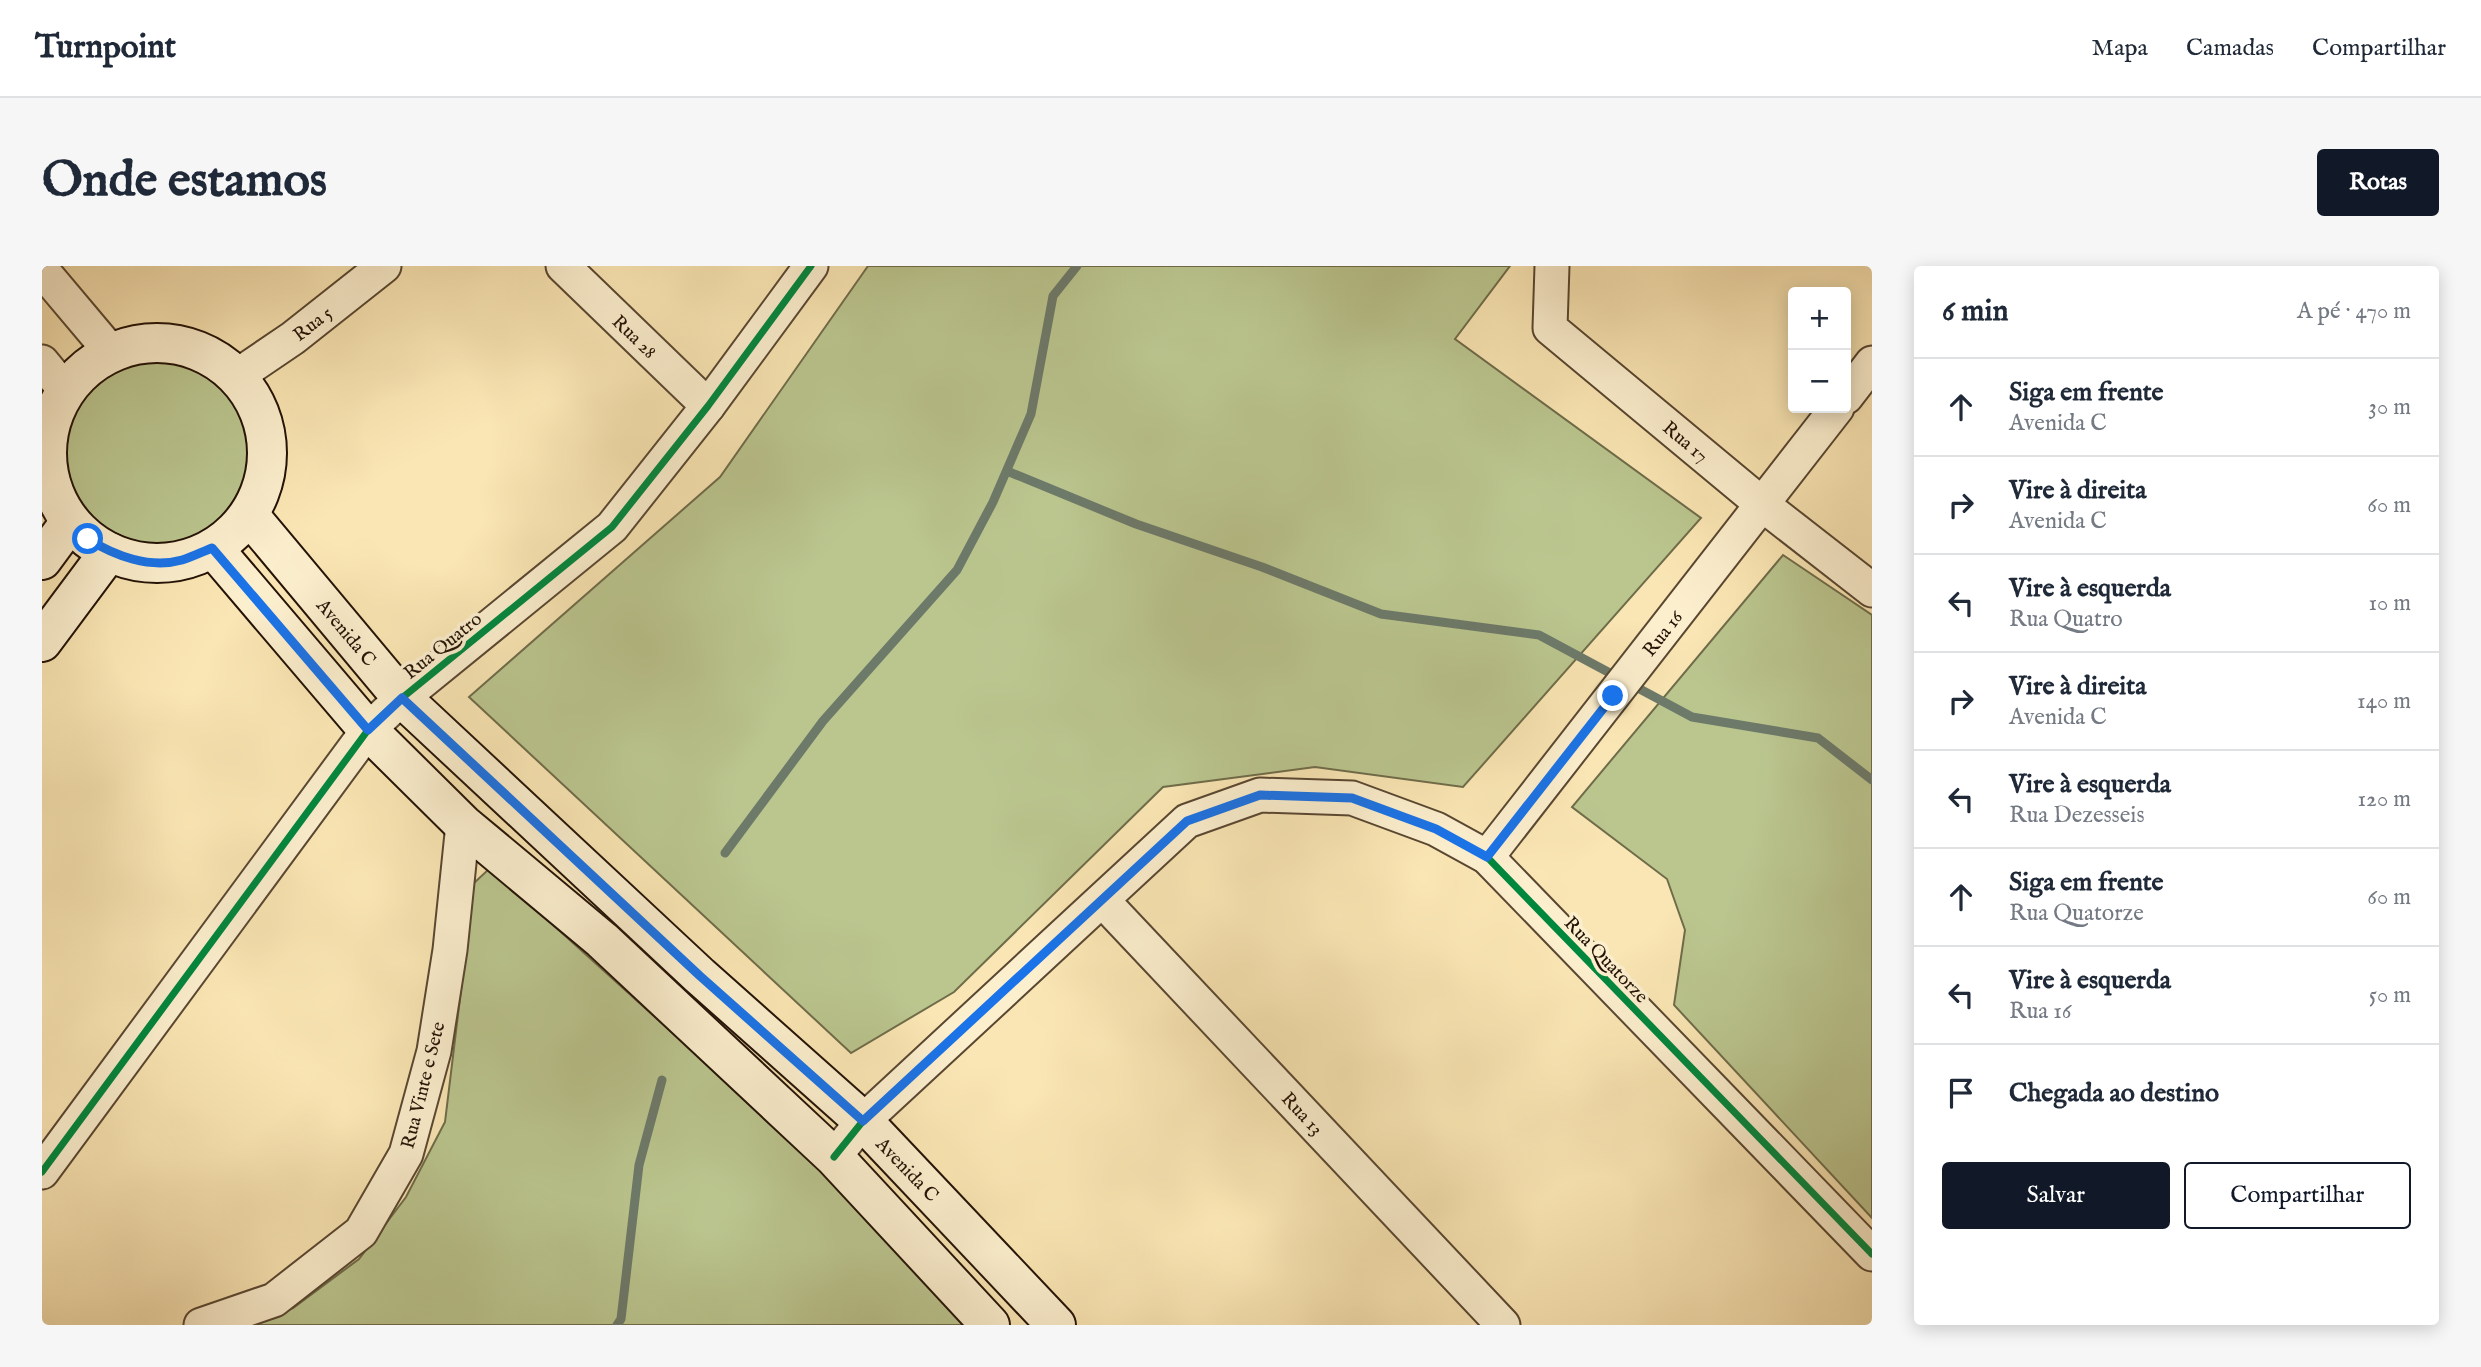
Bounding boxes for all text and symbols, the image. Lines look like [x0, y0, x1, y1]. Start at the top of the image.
text: Turnpoint [35, 27, 176, 69]
text: Mapa [2092, 33, 2148, 64]
text: Camadas [2186, 33, 2274, 64]
text: Compartilhar [2312, 33, 2446, 64]
button: Rotas [2317, 149, 2439, 216]
text: Onde estamos [42, 151, 327, 213]
map controls [1788, 287, 1851, 413]
button: + [1788, 287, 1851, 350]
text: 6 min [1942, 293, 2008, 331]
text: A pé · 470 m [2297, 297, 2411, 326]
street label: Rua 5 [289, 302, 338, 347]
street label: Rua 28 [606, 310, 661, 364]
button: − [1788, 350, 1851, 413]
text: Siga em frente [2009, 376, 2164, 409]
icon: ahead [1942, 388, 1980, 426]
text: 30 m [2368, 393, 2411, 422]
text: Avenida C [2009, 409, 2107, 438]
street label: Rua 17 [1657, 416, 1713, 469]
text: Vire à direita [2009, 474, 2146, 507]
icon: right [1942, 486, 1980, 524]
text: 60 m [2367, 491, 2411, 520]
text: Avenida C [2009, 507, 2107, 536]
route start [72, 523, 103, 554]
text: Vire à esquerda [2009, 572, 2171, 605]
icon: left [1942, 584, 1980, 622]
text: 10 m [2368, 589, 2411, 618]
street label: Avenida C [310, 594, 381, 672]
text: Rua Quatro [2009, 605, 2123, 634]
street label: Rua 16 [1638, 606, 1690, 662]
street label: Rua Quatro [399, 608, 487, 685]
text: Vire à direita [2009, 670, 2146, 703]
route end [1597, 680, 1628, 711]
icon: right [1942, 682, 1980, 720]
text: 140 m [2357, 687, 2411, 716]
text: Avenida C [2009, 703, 2107, 732]
text: Vire à esquerda [2009, 768, 2171, 801]
icon: left [1942, 780, 1980, 818]
text: 120 m [2358, 785, 2411, 814]
text: Rua Dezesseis [2009, 801, 2144, 830]
text: Siga em frente [2009, 866, 2164, 899]
icon: ahead [1942, 878, 1980, 916]
text: 60 m [2367, 883, 2411, 912]
text: Rua Quatorze [2009, 899, 2144, 928]
street label: Rua Quatorze [1558, 912, 1653, 1009]
text: Vire à esquerda [2009, 964, 2171, 997]
icon: left [1942, 976, 1980, 1014]
text: 50 m [2369, 981, 2411, 1010]
text: Rua 16 [2009, 997, 2072, 1026]
street label: Rua Vinte e Sete [397, 1019, 451, 1152]
icon: arrive [1942, 1074, 1980, 1112]
text: Chegada ao destino [2009, 1077, 2219, 1110]
street label: Rua 13 [1275, 1088, 1328, 1141]
street label: Avenida C [869, 1132, 943, 1208]
button: Salvar [1942, 1162, 2170, 1229]
button: Compartilhar [2184, 1162, 2411, 1229]

